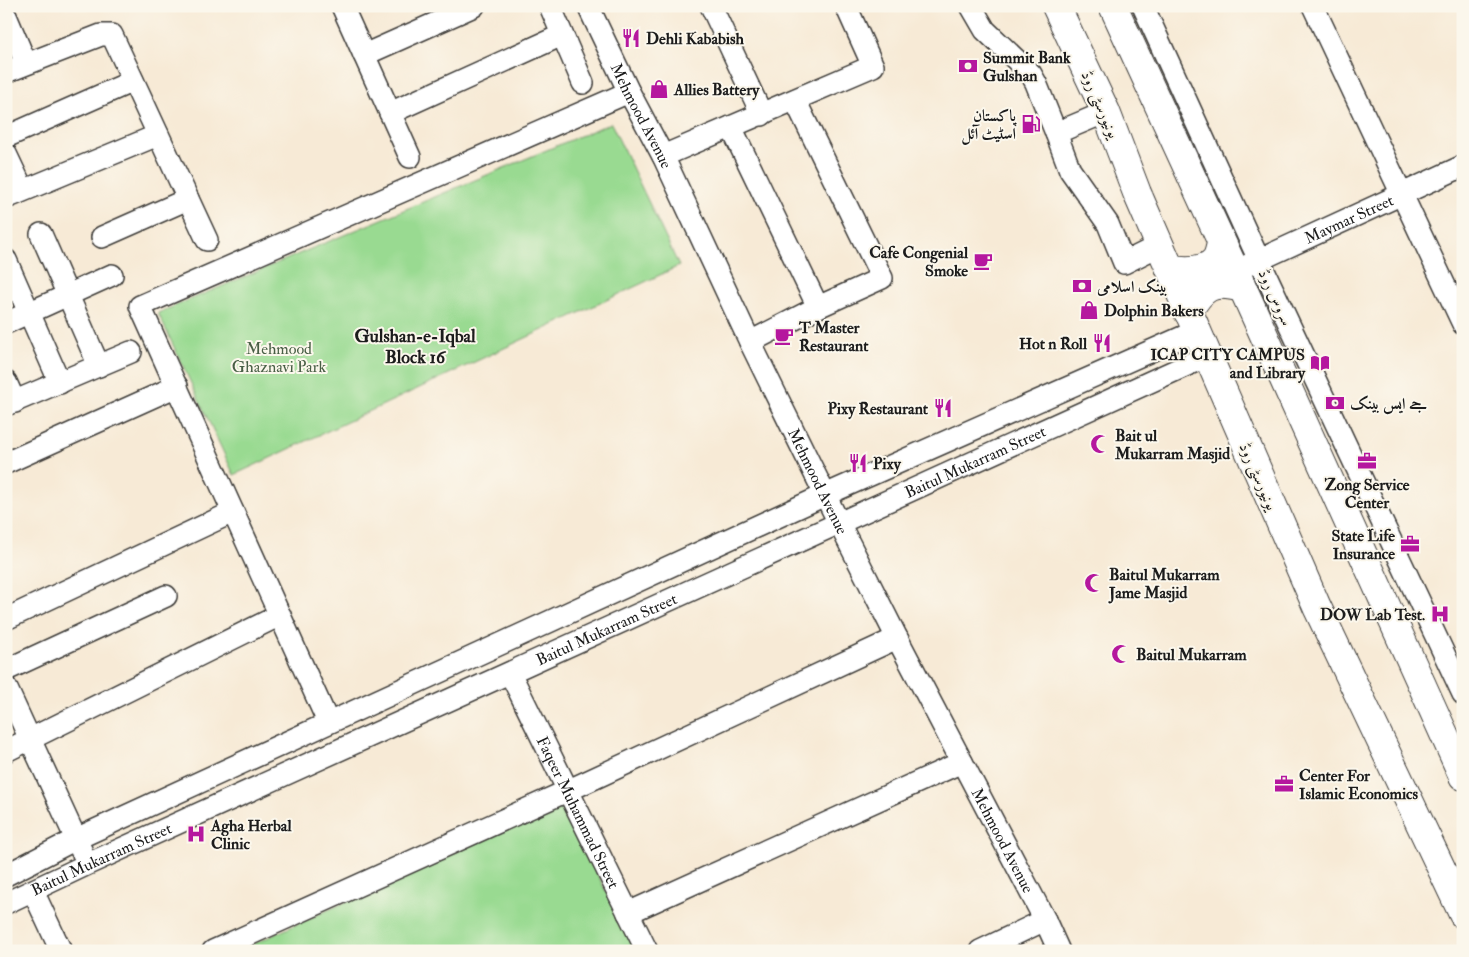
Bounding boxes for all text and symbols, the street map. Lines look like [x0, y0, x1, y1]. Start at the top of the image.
restaurant icon: Dehli Kababish [620, 27, 642, 49]
place label: Dehli Kababish [646, 29, 745, 49]
place label: Summit Bank Gulshan [983, 48, 1071, 86]
bank icon: Summit Bank Gulshan [957, 55, 979, 77]
street label: Mehmood Avenue [606, 60, 676, 172]
street label: یونیورسٹی روڈ [1075, 68, 1124, 142]
shop icon: Allies Battery [648, 78, 670, 100]
place label: Allies Battery [673, 80, 760, 101]
place label: پاکستان اسٹیٹ آئل [961, 106, 1017, 145]
fuel station icon: پاکستان اسٹیٹ آئل [1020, 113, 1042, 135]
street label: Maymar Street [1302, 190, 1397, 249]
place label: Cafe Congenial Smoke [869, 243, 969, 281]
cafe icon: Cafe Congenial Smoke [972, 250, 994, 272]
street label: سروس روڈ [1253, 266, 1297, 329]
bank icon: بینک اسلامی [1071, 275, 1093, 297]
place label: بینک اسلامی [1096, 277, 1167, 297]
shop icon: Dolphin Bakers [1078, 299, 1100, 321]
place label: Dolphin Bakers [1104, 301, 1204, 322]
place label: T Master Restaurant [798, 318, 869, 356]
district label: Gulshan-e-Iqbal Block 16 [354, 325, 476, 369]
cafe icon: T Master Restaurant [773, 325, 795, 347]
restaurant icon: Hot n Roll [1091, 332, 1113, 354]
place label: Hot n Roll [1019, 334, 1088, 354]
park label: Mehmood Ghaznavi Park [232, 339, 327, 377]
place label: ICAP CITY CAMPUS and Library [1150, 345, 1306, 384]
library icon: ICAP CITY CAMPUS and Library [1309, 352, 1331, 374]
bank icon: جے ایس بینک [1324, 392, 1346, 414]
place label: جے ایس بینک [1350, 394, 1428, 415]
restaurant icon: Pixy Restaurant [932, 397, 954, 419]
place label: Pixy Restaurant [828, 399, 929, 420]
street label: Baitul Mukarram Street [902, 422, 1049, 503]
street label: Mehmood Avenue [783, 425, 852, 538]
place label: Bait ul Mukarram Masjid [1114, 426, 1230, 464]
mosque icon: Bait ul Mukarram Masjid [1089, 433, 1111, 455]
street label: یونیورسٹی روڈ [1233, 440, 1282, 514]
office icon: Zong Service Center [1356, 450, 1378, 472]
restaurant icon: Pixy [847, 452, 869, 474]
place label: Pixy [873, 454, 902, 475]
place label: Zong Service Center [1324, 475, 1410, 513]
place label: State Life Insurance [1331, 526, 1395, 564]
office icon: State Life Insurance [1399, 533, 1421, 555]
place label: Baitul Mukarram Jame Masjid [1108, 565, 1220, 604]
mosque icon: Baitul Mukarram Jame Masjid [1083, 572, 1105, 594]
street label: Baitul Mukarram Street [533, 589, 680, 670]
hospital icon: DOW Lab Test. [1429, 603, 1451, 625]
place label: DOW Lab Test. [1320, 605, 1425, 625]
mosque icon: Baitul Mukarram [1110, 643, 1132, 665]
place label: Baitul Mukarram [1136, 645, 1247, 665]
street label: Faqeer Muhammad Street [532, 733, 624, 892]
place label: Center For Islamic Economics [1299, 766, 1419, 804]
office icon: Center For Islamic Economics [1273, 773, 1295, 795]
street label: Mehmood Avenue [967, 785, 1038, 897]
place label: Agha Herbal Clinic [210, 816, 292, 854]
street label: Baitul Mukarram Street [28, 818, 175, 901]
hospital icon: Agha Herbal Clinic [185, 823, 207, 845]

